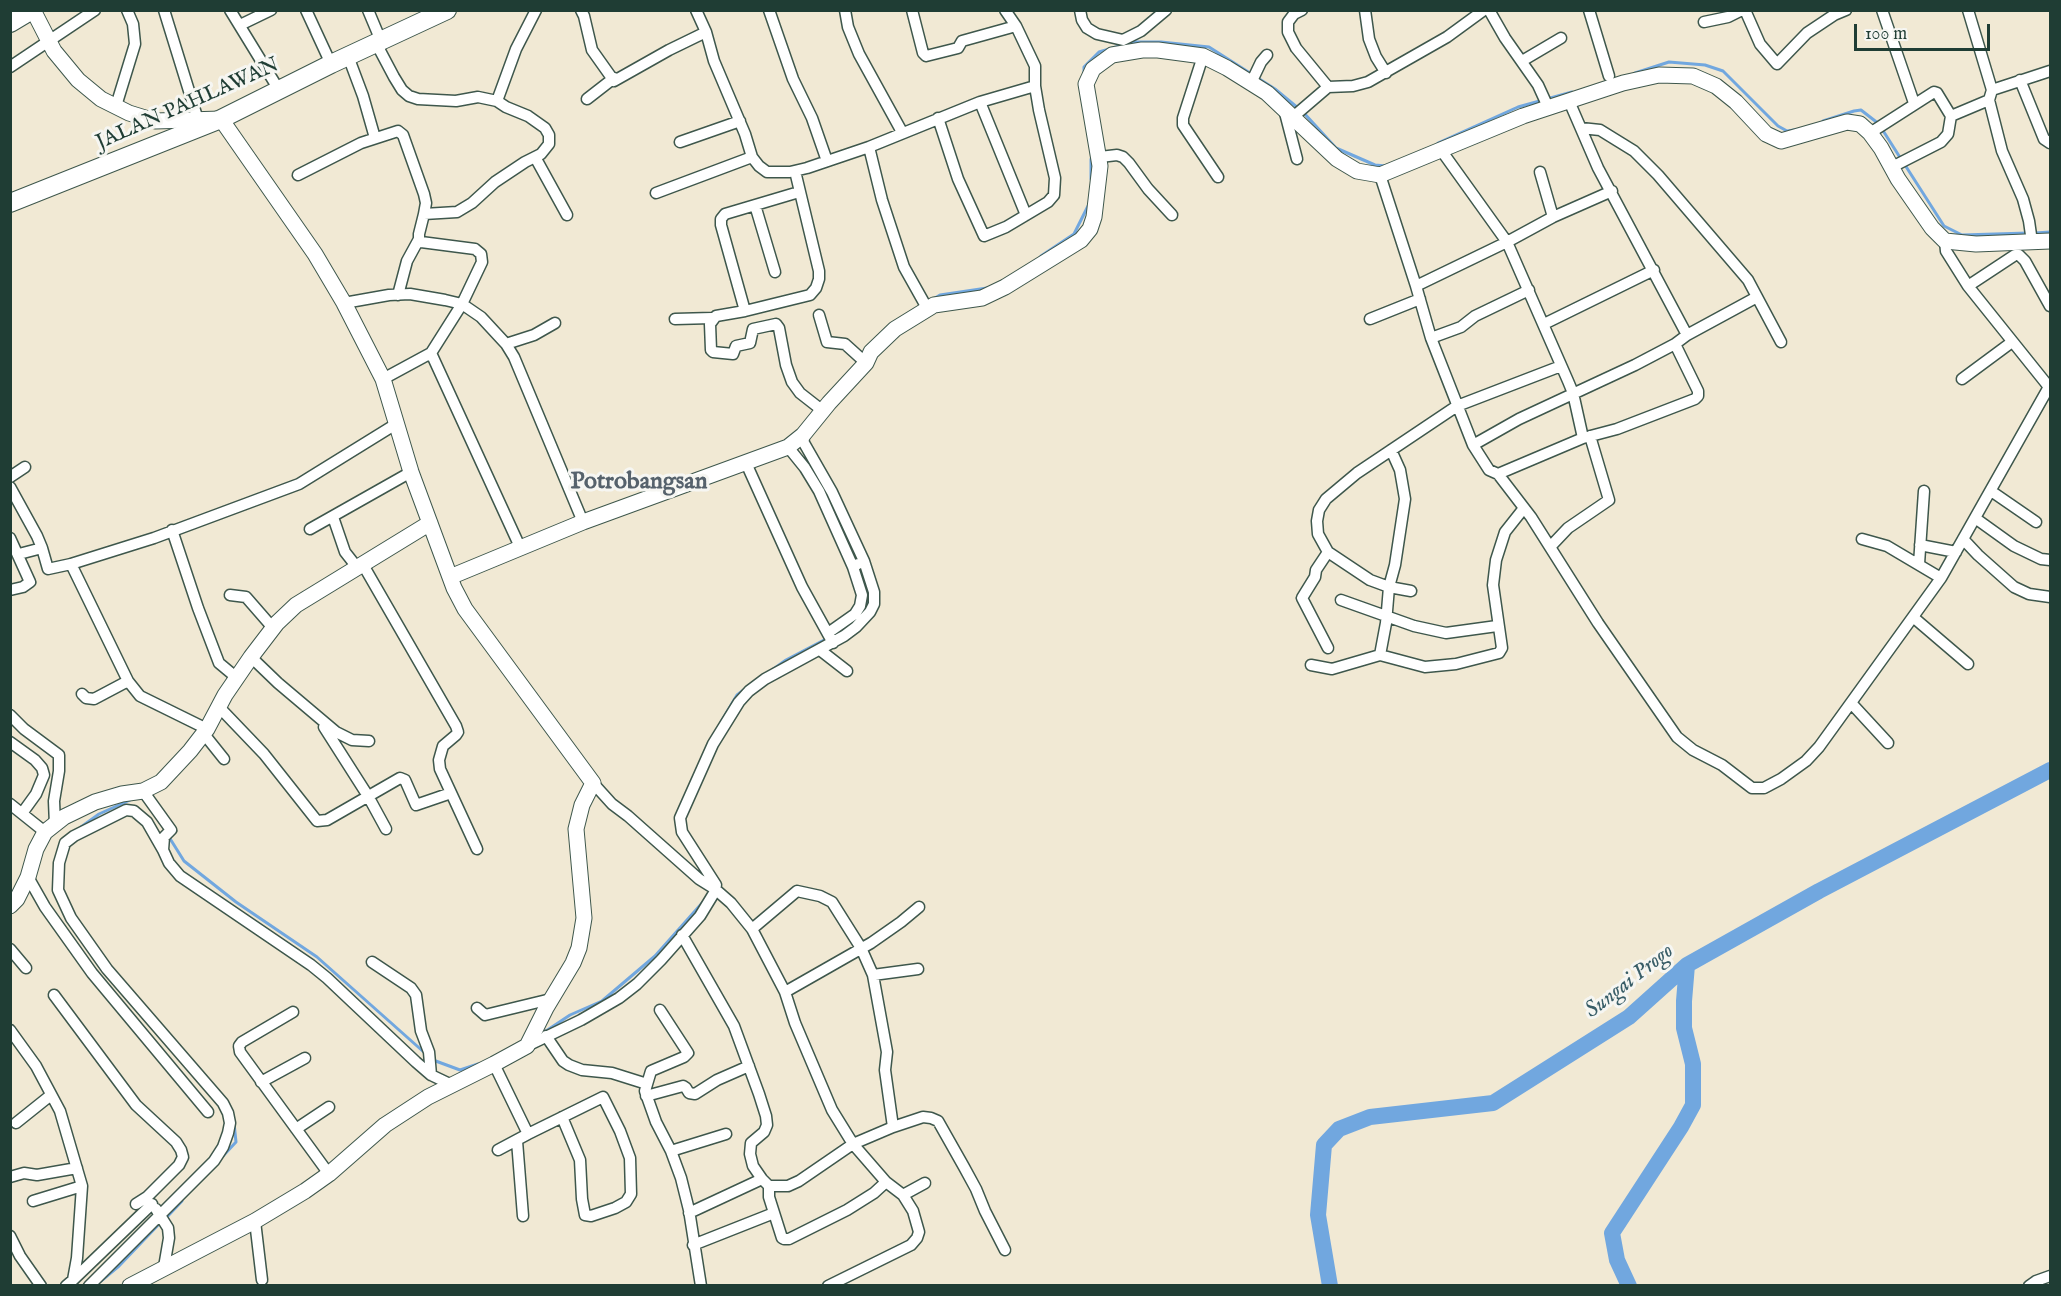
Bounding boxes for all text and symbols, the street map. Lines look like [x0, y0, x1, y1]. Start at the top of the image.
scale bar [1857, 12, 1994, 50]
text: 100 m [1865, 23, 1907, 46]
street label: JALAN PAHLAWAN [93, 53, 283, 157]
district label: Potrobangsan [571, 469, 707, 497]
water label: Sungai Progo [1580, 939, 1680, 1025]

